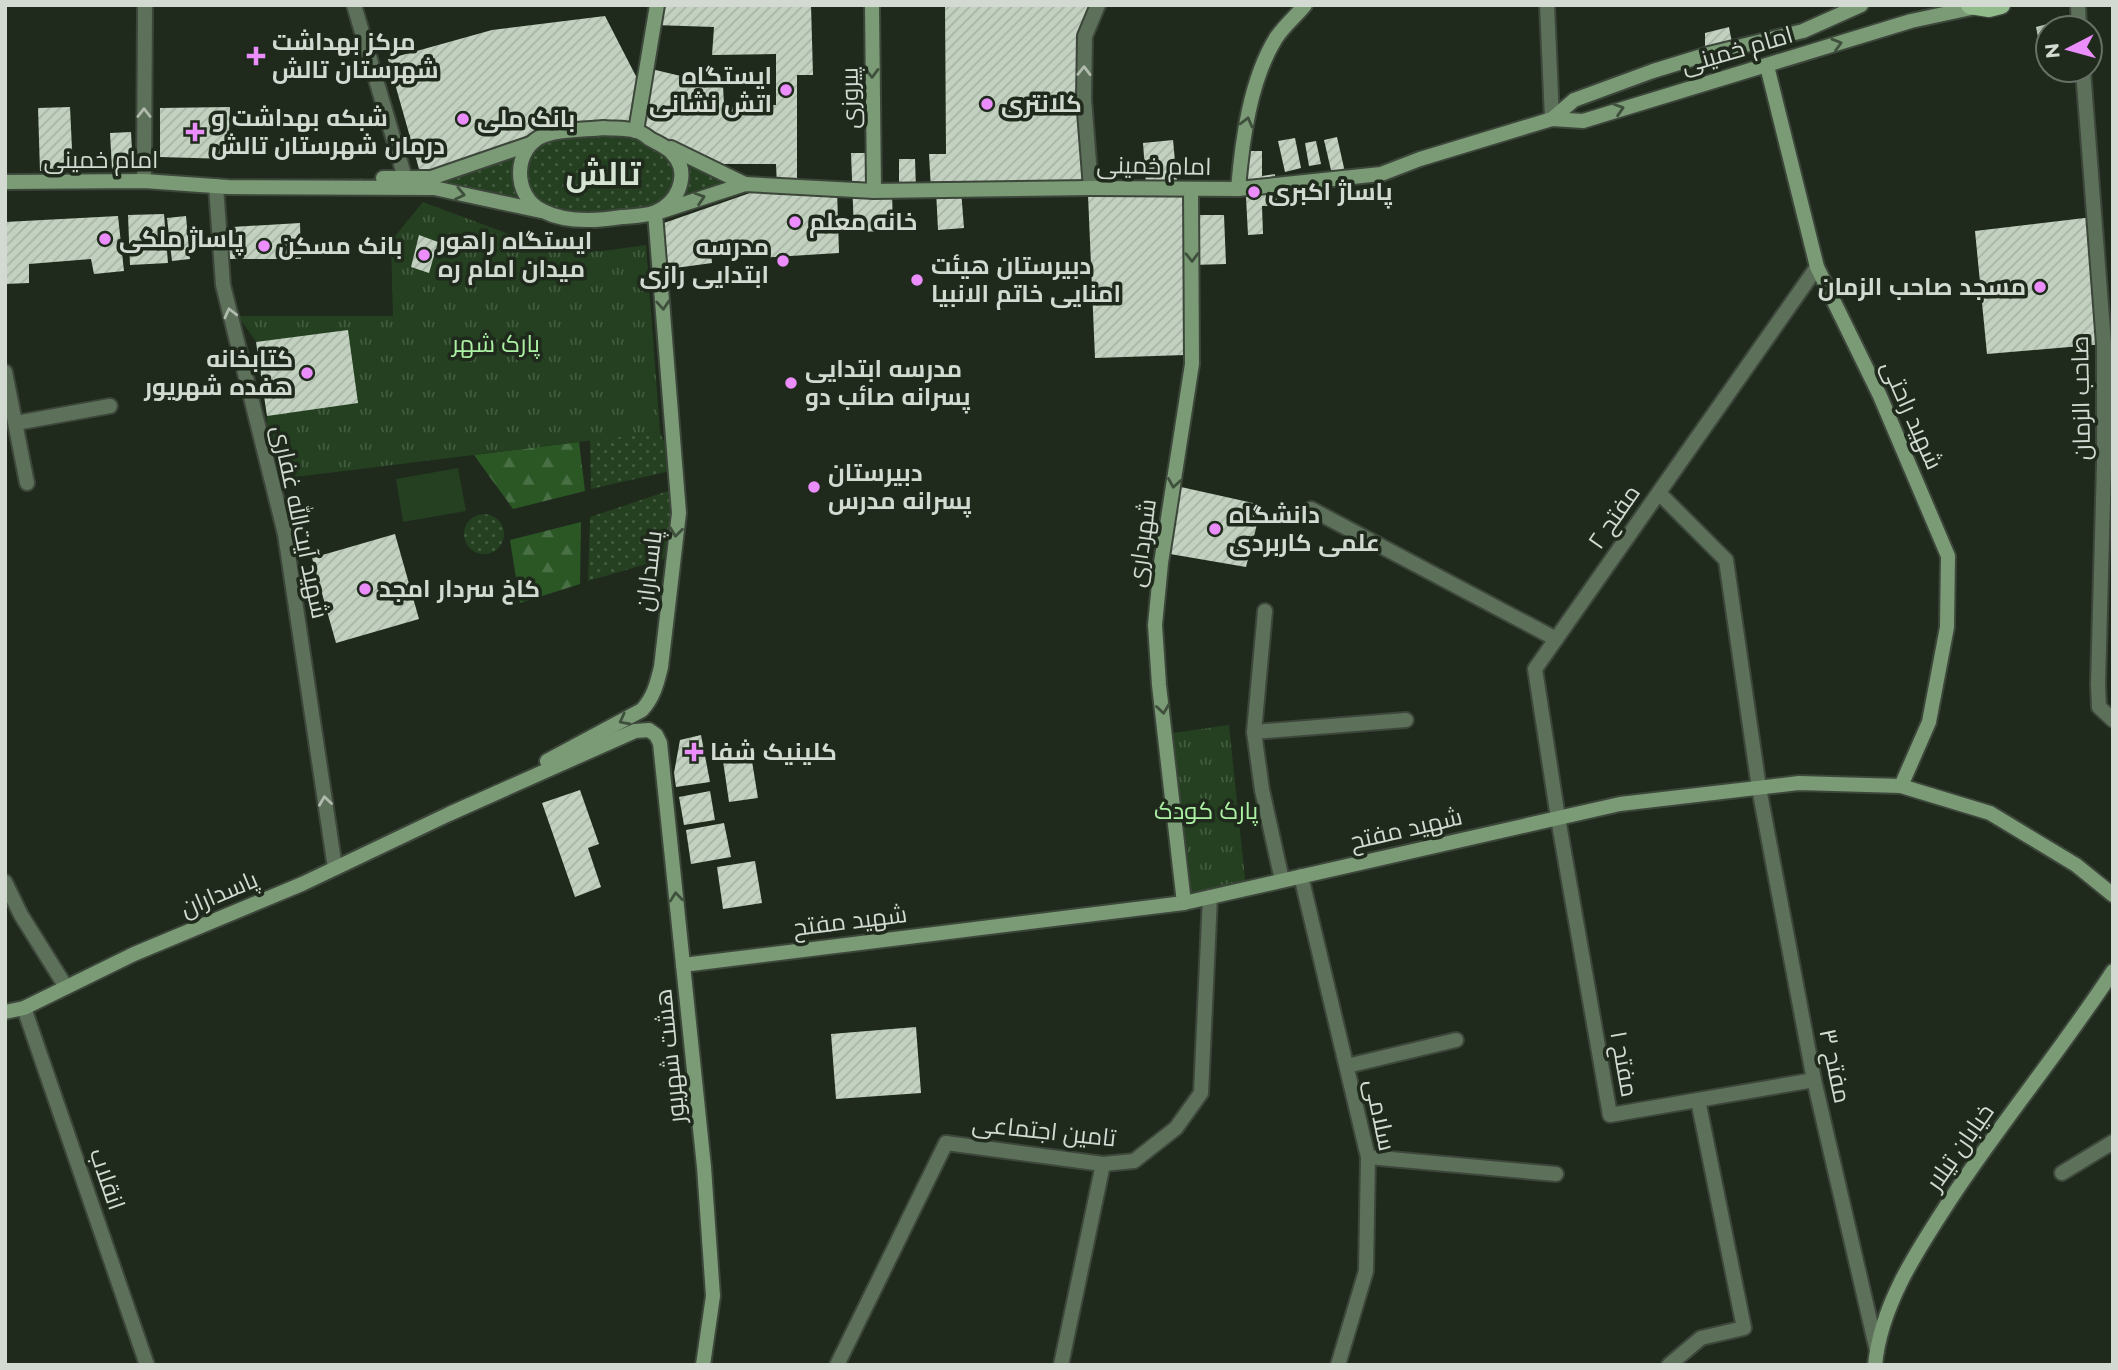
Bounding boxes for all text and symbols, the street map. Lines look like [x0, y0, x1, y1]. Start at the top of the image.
north arrow [2034, 14, 2104, 84]
street label: امام خمینی [1678, 20, 1797, 81]
place label: مرکز بهداشت شهرستان تالش [272, 27, 439, 84]
one-way arrow [1830, 38, 1842, 53]
text: N [2040, 42, 2065, 60]
marker: مرکز بهداشت شهرستان تالش [246, 46, 266, 66]
place label: ایستگاه اتش نشانی [649, 61, 772, 118]
one-way arrow [1077, 65, 1092, 76]
street label: پیروزی [834, 66, 867, 129]
one-way arrow [865, 68, 880, 79]
marker: ایستگاه اتش نشانی [778, 82, 794, 98]
place label: کلانتری [1001, 89, 1082, 118]
marker: کلانتری [979, 96, 995, 112]
place label: شبکه بهداشت و درمان شهرستان تالش [211, 103, 445, 160]
one-way arrow [1612, 103, 1624, 117]
place label: بانک ملی [477, 104, 575, 133]
one-way arrow [136, 107, 152, 118]
marker: بانک ملی [455, 111, 471, 127]
one-way arrow [1239, 116, 1253, 128]
marker: شبکه بهداشت و درمان شهرستان تالش [185, 122, 205, 142]
street label: امام خمینی [43, 145, 159, 176]
street label: امام خمینی [1096, 150, 1212, 183]
district label: تالش [566, 154, 642, 193]
place label: پاساژ اکبری [1268, 177, 1393, 209]
marker: پاساژ اکبری [1246, 184, 1262, 200]
one-way arrow [454, 185, 466, 200]
one-way arrow [694, 192, 706, 207]
place label: خانه معلم [809, 207, 917, 238]
marker: خانه معلم [787, 214, 803, 230]
place label: پاساژ ملکی [119, 224, 244, 256]
place label: ایستگاه راهور میدان امام ره [437, 226, 592, 285]
marker: پاساژ ملکی [97, 231, 113, 247]
place label: بانک مسکن [278, 231, 402, 260]
place label: مدرسه ابتدایی رازی [639, 232, 769, 289]
marker: بانک مسکن [256, 238, 272, 254]
marker: ایستگاه راهور میدان امام ره [416, 247, 432, 263]
place label: دبیرستان هیئت امنایی خاتم الانبیا [931, 251, 1121, 310]
one-way arrow [1184, 252, 1200, 263]
marker: مدرسه ابتدایی رازی [775, 253, 791, 269]
marker: دبیرستان هیئت امنایی خاتم الانبیا [909, 272, 925, 288]
place label: مسجد صاحب الزمان [1818, 272, 2026, 301]
marker: مسجد صاحب الزمان [2032, 279, 2048, 295]
one-way arrow [655, 300, 670, 311]
one-way arrow [224, 307, 238, 319]
park label: پارک شهر [450, 329, 540, 360]
street label: صاحب الزمان [2065, 335, 2096, 461]
place label: کتابخانه هفده شهریور [143, 344, 293, 401]
place label: مدرسه ابتدایی پسرانه صائب دو [805, 354, 971, 414]
street label: شهید راحتی [1876, 356, 1949, 474]
marker: کتابخانه هفده شهریور [299, 365, 315, 381]
marker: مدرسه ابتدایی پسرانه صائب دو [783, 375, 799, 391]
street label: شهید آیت‌الله غفاری [266, 422, 336, 621]
place label: دبیرستان پسرانه مدرس [828, 458, 972, 518]
one-way arrow [1167, 477, 1182, 489]
marker: دبیرستان پسرانه مدرس [806, 479, 822, 495]
street label: مفتح ۲ [1581, 479, 1648, 556]
street label: شهرداری [1121, 497, 1162, 589]
place label: دانشگاه علمی کاربردی [1229, 500, 1380, 557]
marker: دانشگاه علمی کاربردی [1207, 521, 1223, 537]
one-way arrow [669, 526, 684, 538]
street label: پاسداران [629, 528, 670, 613]
place label: کاخ سردار امجد [379, 574, 540, 605]
marker: کاخ سردار امجد [357, 581, 373, 597]
one-way arrow [1155, 703, 1170, 715]
one-way arrow [619, 711, 631, 725]
place label: کلینیک شفا [710, 737, 837, 766]
marker: کلینیک شفا [684, 742, 704, 762]
one-way arrow [318, 795, 333, 807]
park label: پارک کودک [1154, 796, 1259, 827]
street label: شهید مفتح [1347, 801, 1466, 857]
street label: پاسداران [176, 864, 263, 925]
one-way arrow [669, 891, 684, 902]
street label: شهید مفتح [791, 899, 909, 944]
street label: هشت شهریور [648, 987, 691, 1127]
street label: مفتح ۳ [1812, 1026, 1858, 1106]
street label: مفتح ۱ [1602, 1029, 1645, 1100]
street label: سلامی [1359, 1076, 1402, 1153]
street label: خیابان تیلار [1918, 1098, 2000, 1197]
street label: تامین اجتماعی [971, 1109, 1118, 1153]
street label: انقلاب [83, 1144, 131, 1213]

